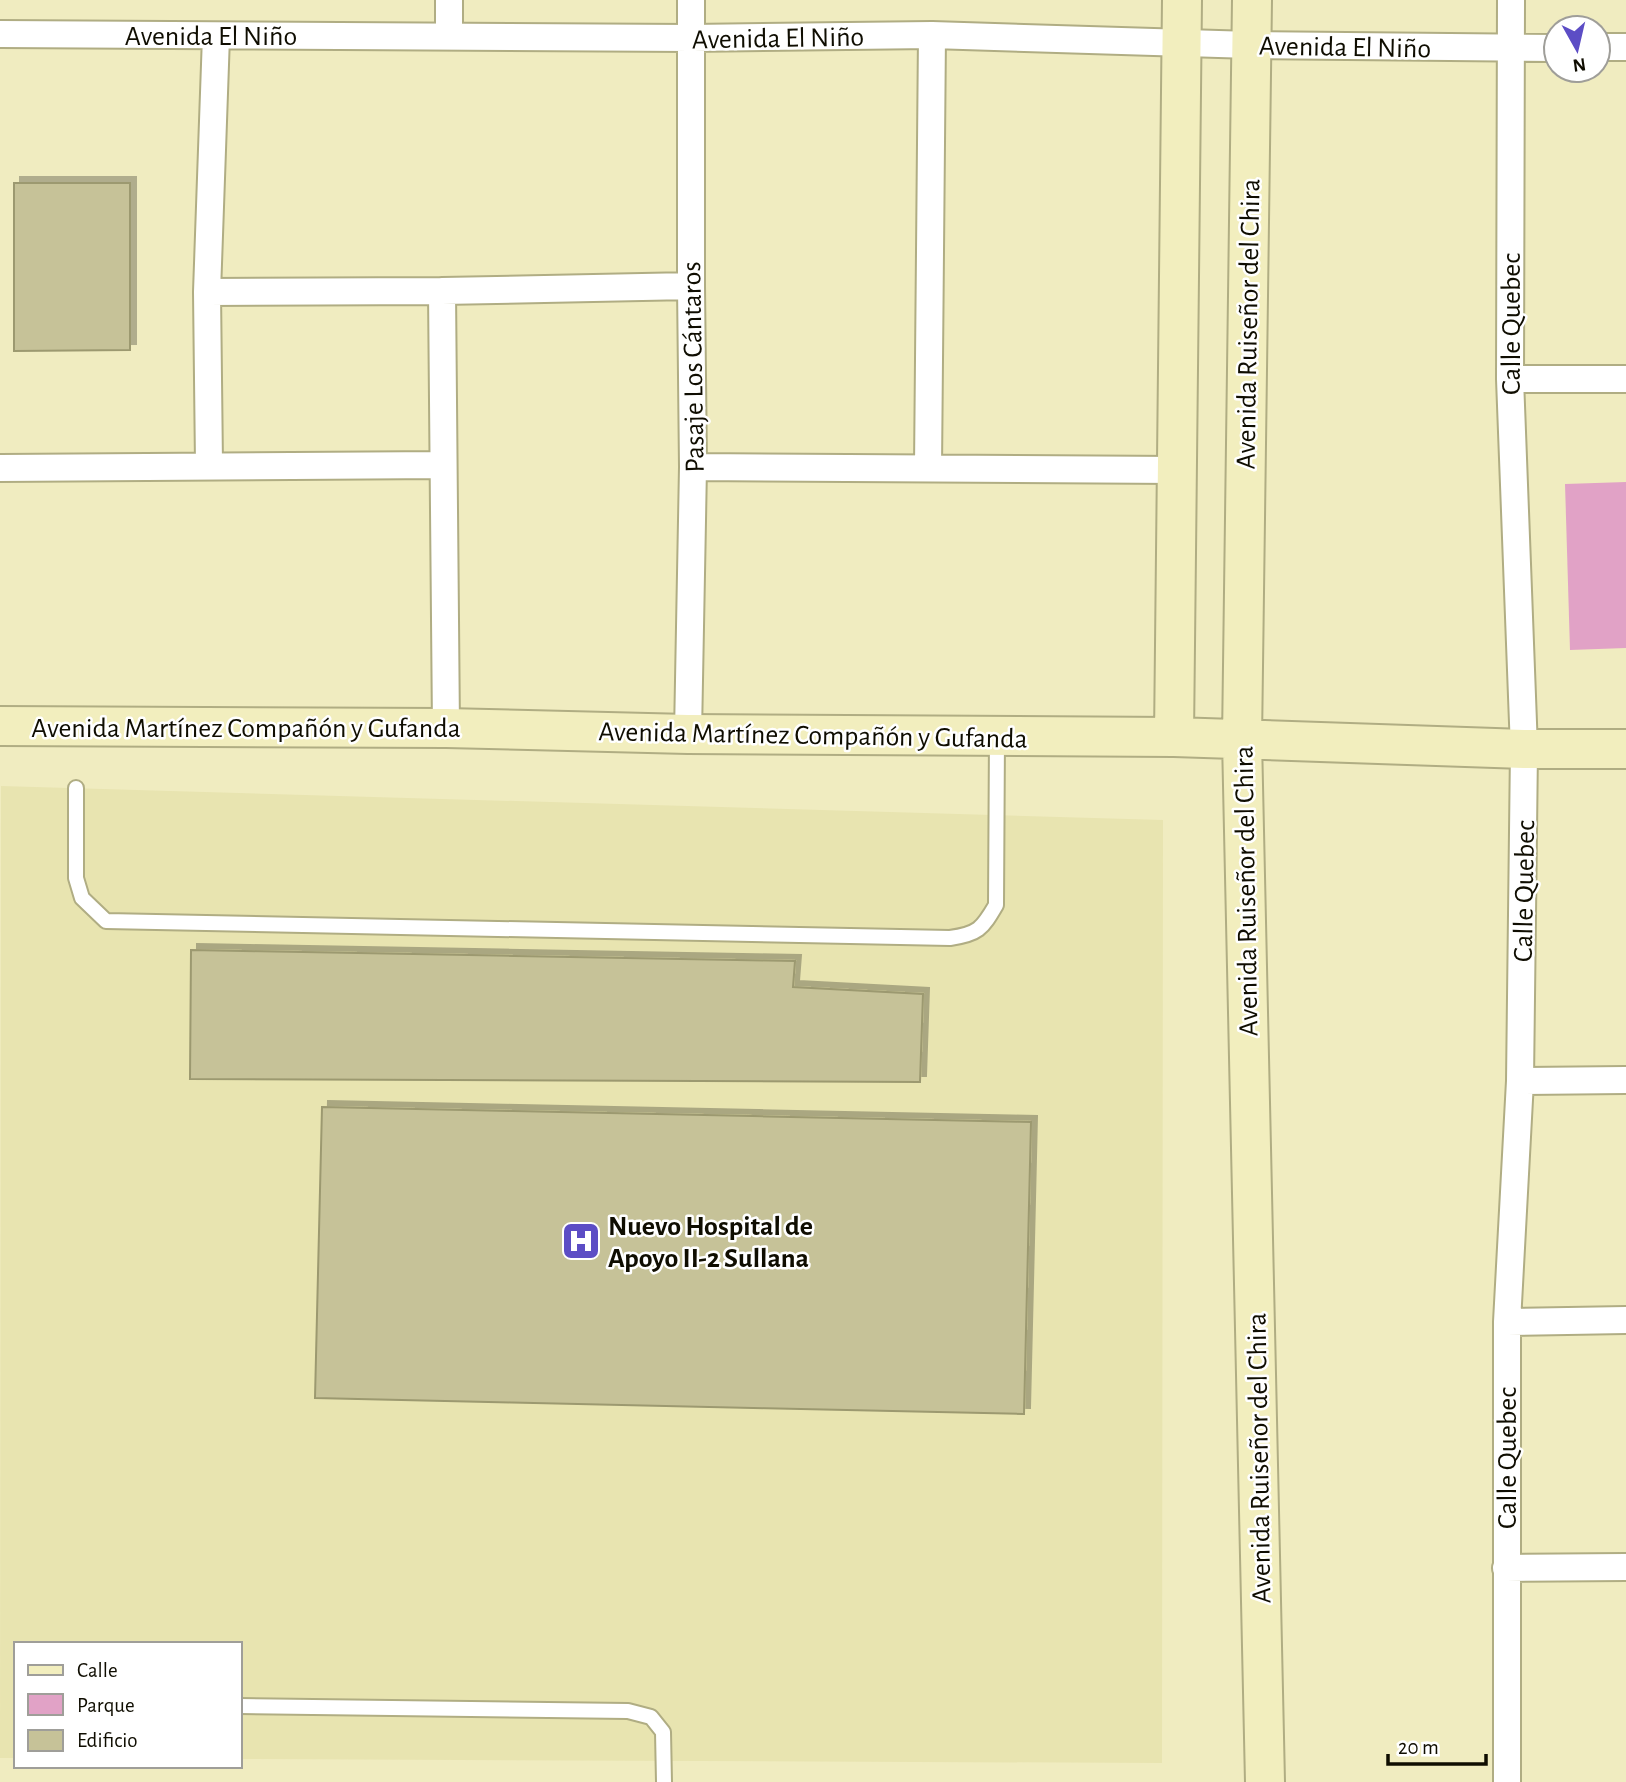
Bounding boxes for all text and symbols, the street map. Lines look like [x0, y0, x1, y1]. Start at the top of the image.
north arrow [1542, 14, 1612, 84]
street label: Avenida El Niño [125, 23, 297, 51]
street label: Avenida El Niño [692, 23, 864, 55]
street label: Avenida El Niño [1259, 32, 1431, 64]
text: N [1571, 54, 1587, 75]
street label: Avenida Ruiseñor del Chira [1232, 178, 1266, 470]
street label: Calle Quebec [1498, 253, 1526, 395]
street label: Pasaje Los Cántaros [678, 261, 710, 473]
street label: Avenida Martínez Compañón y Gufanda [31, 715, 461, 743]
street label: Avenida Martínez Compañón y Gufanda [598, 718, 1028, 754]
street label: Avenida Ruiseñor del Chira [1230, 745, 1264, 1037]
street label: Calle Quebec [1510, 820, 1540, 962]
place label: Nuevo Hospital de Apoyo II-2 Sullana [608, 1213, 813, 1273]
hospital icon: Nuevo Hospital de Apoyo II-2 Sullana [560, 1220, 602, 1262]
street label: Avenida Ruiseñor del Chira [1243, 1312, 1277, 1604]
street label: Calle Quebec [1494, 1387, 1522, 1529]
legend [14, 1642, 242, 1768]
text: Calle [77, 1660, 118, 1681]
text: Parque [77, 1695, 135, 1716]
scale bar [1388, 1722, 1486, 1766]
text: Edificio [77, 1730, 138, 1751]
text: 20 m [1398, 1737, 1439, 1758]

